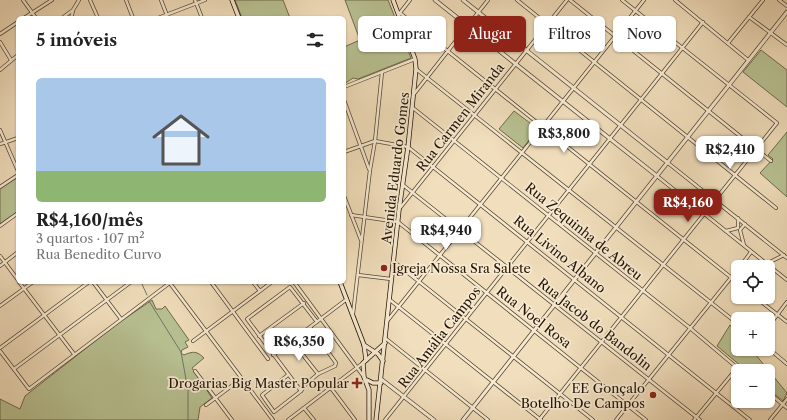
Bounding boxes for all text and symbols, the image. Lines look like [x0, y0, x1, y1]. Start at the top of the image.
chip: Comprar [358, 16, 446, 52]
chip: Alugar [454, 16, 526, 52]
chip: Filtros [534, 16, 605, 52]
chip: Novo [613, 16, 676, 52]
icon: filters [304, 29, 326, 51]
text: 5 imóveis [36, 30, 117, 50]
street label: Rua Carmen Miranda [413, 59, 507, 174]
street label: Avenida Eduardo Gomes [378, 91, 412, 246]
icon: home [145, 104, 217, 176]
pin: R$3,800 [527, 120, 601, 154]
text: R$3,800 [538, 125, 590, 141]
pin: R$2,410 [693, 136, 767, 170]
text: R$2,410 [705, 141, 755, 157]
street label: Rua Zequinha de Abreu [522, 179, 646, 283]
pin: R$4,160 [651, 189, 725, 223]
text: R$4,160 [663, 194, 713, 210]
text: R$4,160/mês [36, 210, 143, 230]
street label: Rua Livino Albano [511, 212, 609, 296]
pin: R$4,940 [409, 217, 483, 251]
text: R$4,940 [420, 222, 472, 238]
text: 3 quartos · 107 m² [36, 230, 145, 246]
text: Rua Benedito Curvo [36, 246, 162, 262]
place label: Igreja Nossa Sra Salete [392, 260, 531, 276]
map controls [731, 260, 775, 408]
button: locate [731, 260, 775, 304]
marker: Igreja Nossa Sra Salete [379, 263, 389, 273]
street label: Rua Jacob do Bandolin [535, 274, 655, 374]
street label: Rua Amália Campos [394, 283, 484, 391]
street label: Rua Noel Rosa [493, 283, 575, 351]
button: + [731, 312, 775, 356]
pin: R$6,350 [262, 328, 336, 362]
text: R$6,350 [273, 333, 325, 349]
button: − [731, 364, 775, 408]
place label: Drogarias Big Master Popular [168, 375, 350, 391]
marker: Drogarias Big Master Popular [352, 378, 362, 388]
place label: EE Gonçalo Botelho De Campos [521, 380, 645, 411]
marker: EE Gonçalo Botelho De Campos [648, 390, 658, 400]

